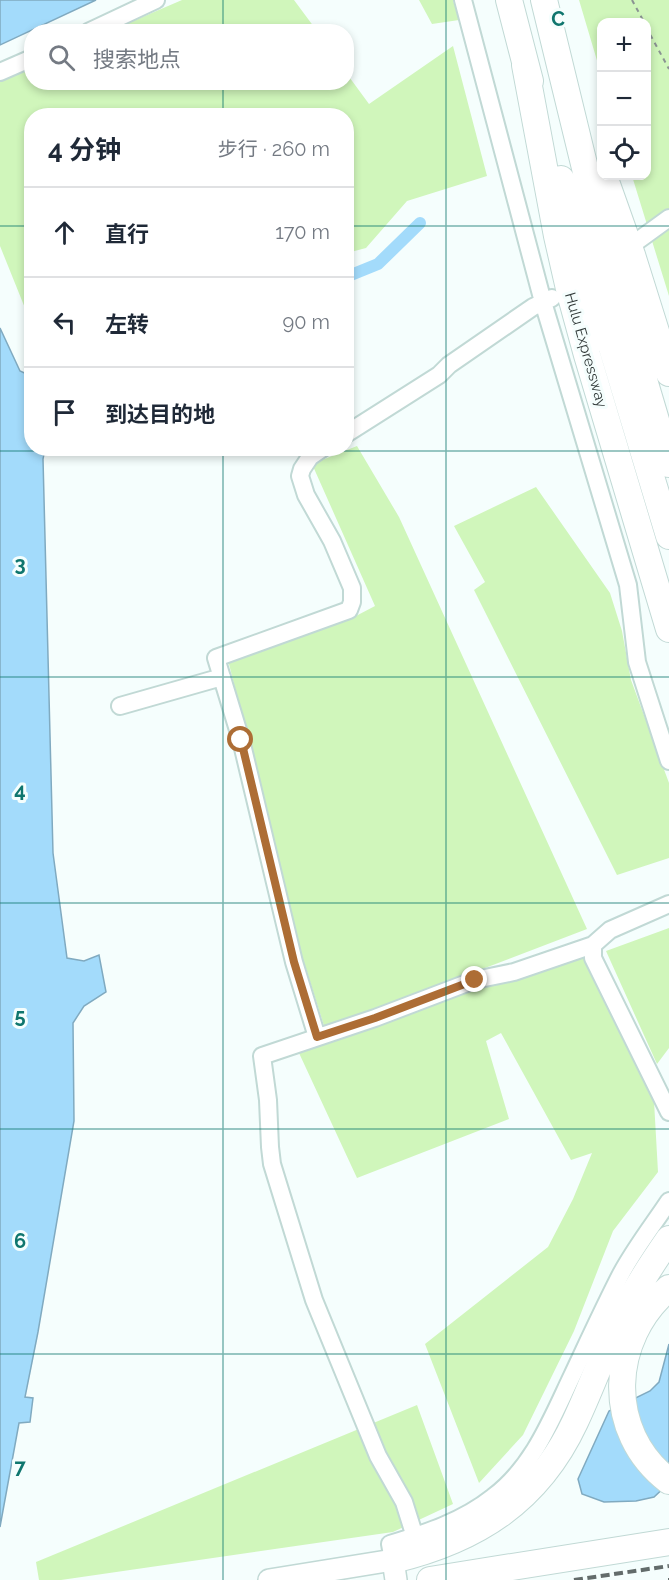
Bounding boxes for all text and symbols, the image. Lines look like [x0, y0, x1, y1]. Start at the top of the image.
text: C [551, 7, 565, 31]
map controls [597, 18, 651, 180]
button: + [597, 18, 651, 72]
search box [24, 24, 354, 90]
icon: search [45, 41, 78, 74]
text: 搜索地点 [93, 46, 181, 72]
button: − [597, 72, 651, 126]
button: locate [597, 126, 651, 180]
text: 4 分钟 [48, 135, 121, 165]
text: 步行 · 260 m [218, 137, 330, 161]
icon: ahead [48, 216, 81, 249]
text: 170 m [275, 220, 330, 244]
text: 直行 [105, 221, 149, 247]
street label: Hulu Expressway [561, 290, 611, 410]
icon: left [48, 306, 81, 339]
text: 90 m [283, 310, 330, 334]
text: 左转 [105, 311, 149, 337]
icon: arrive [48, 396, 81, 429]
text: 到达目的地 [105, 401, 215, 427]
text: 3 [14, 552, 26, 576]
route start [227, 726, 253, 752]
text: 4 [14, 778, 26, 802]
route end [461, 966, 487, 992]
text: 5 [14, 1004, 26, 1028]
text: 6 [14, 1229, 26, 1253]
text: 7 [14, 1455, 26, 1479]

